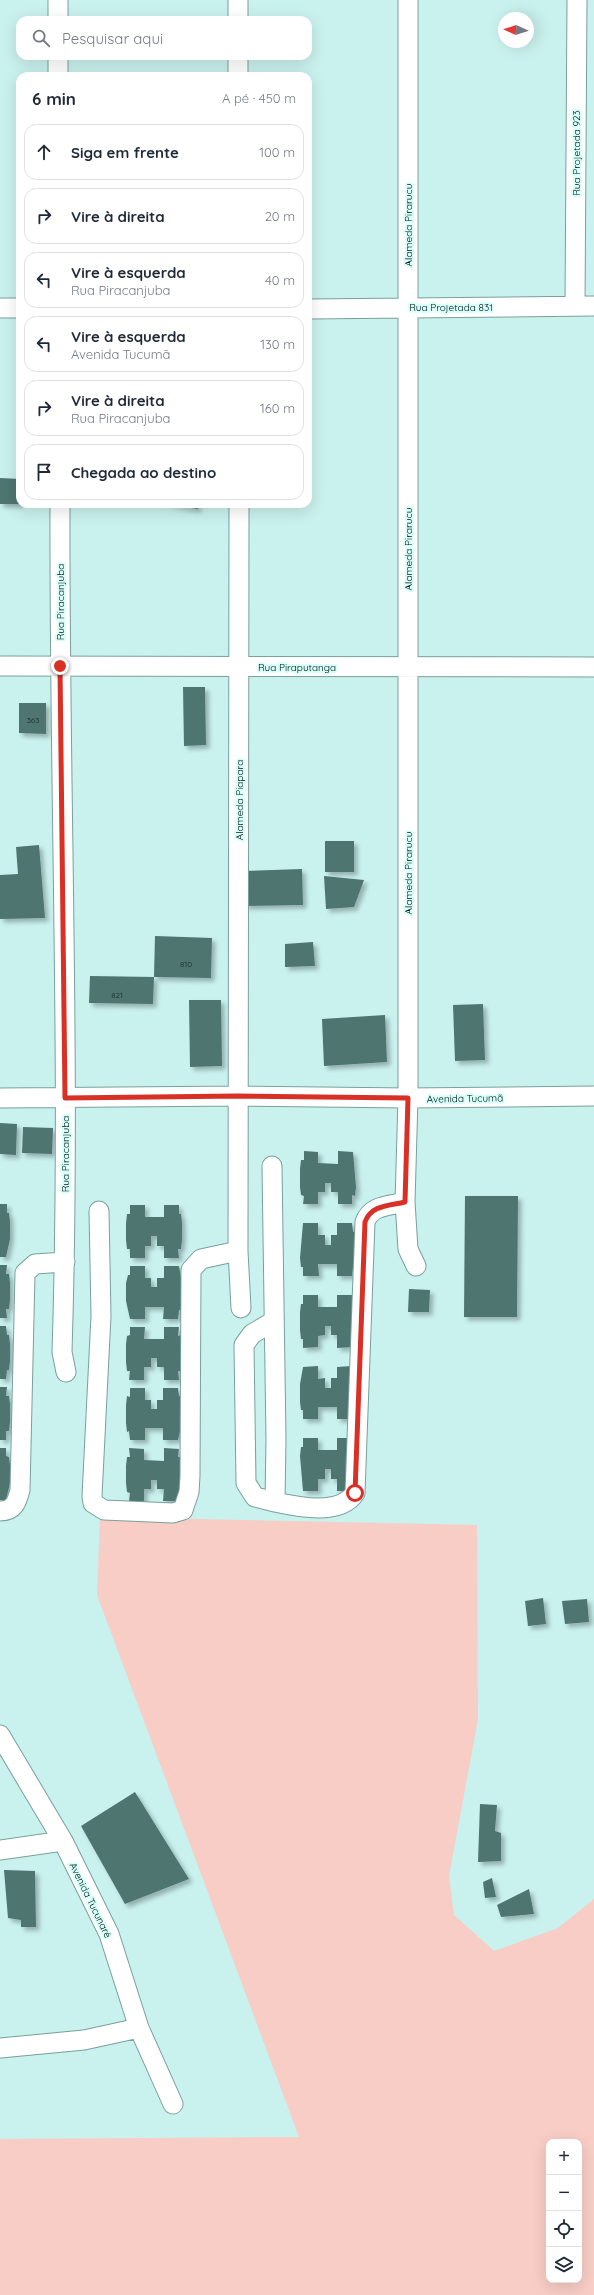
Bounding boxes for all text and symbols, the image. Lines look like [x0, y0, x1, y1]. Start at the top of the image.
north arrow [498, 12, 534, 48]
search box [16, 16, 312, 60]
icon: search [30, 27, 52, 49]
text: Pesquisar aqui [62, 29, 163, 48]
text: 6 min [32, 88, 76, 109]
text: A pé · 450 m [222, 90, 296, 106]
street label: Rua Projetada 923 [570, 110, 583, 196]
icon: ahead [33, 141, 55, 163]
text: Siga em frente [71, 143, 179, 162]
text: 100 m [259, 144, 295, 160]
street label: Alameda Pirarucu [402, 184, 415, 266]
icon: right [33, 205, 55, 227]
text: Vire à direita [71, 207, 165, 226]
text: 20 m [265, 208, 295, 224]
text: Vire à esquerda [71, 263, 186, 282]
icon: left [33, 269, 55, 291]
text: 40 m [265, 272, 295, 288]
text: Rua Piracanjuba [71, 282, 170, 298]
street label: Rua Projetada 831 [409, 301, 493, 314]
text: Vire à esquerda [71, 327, 186, 346]
icon: left [33, 333, 55, 355]
text: 130 m [260, 336, 295, 352]
text: Avenida Tucumã [71, 346, 170, 362]
text: Vire à direita [71, 391, 165, 410]
icon: right [33, 397, 55, 419]
text: 160 m [260, 400, 295, 416]
text: Rua Piracanjuba [71, 410, 170, 426]
icon: arrive [33, 461, 55, 483]
text: Chegada ao destino [71, 463, 216, 482]
street label: Alameda Pirarucu [402, 508, 415, 590]
street label: Rua Piracanjuba [54, 564, 67, 640]
route end [51, 657, 69, 675]
street label: Rua Piraputanga [258, 661, 336, 674]
house number: 363 [27, 715, 39, 725]
street label: Alameda Piapara [233, 760, 246, 840]
street label: Alameda Pirarucu [402, 832, 415, 914]
house number: 810 [180, 959, 192, 969]
house number: 821 [111, 990, 123, 1000]
street label: Avenida Tucumã [427, 1091, 503, 1106]
street label: Rua Piracanjuba [59, 1116, 72, 1192]
route start [346, 1484, 364, 1502]
street label: Avenida Tucunaré [67, 1860, 115, 1940]
map controls [546, 2139, 582, 2283]
button: + [546, 2139, 582, 2175]
button: − [546, 2175, 582, 2211]
button: locate [546, 2211, 582, 2247]
button: layers [546, 2247, 582, 2283]

